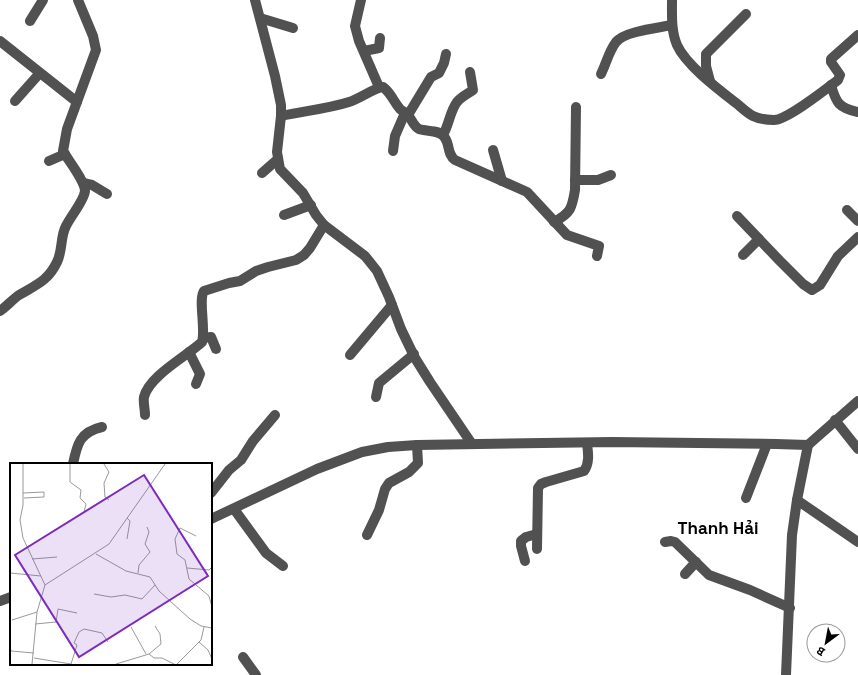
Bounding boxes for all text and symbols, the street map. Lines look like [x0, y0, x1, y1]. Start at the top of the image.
inset map [10, 463, 212, 665]
district label: Thanh Hải [677, 517, 759, 539]
north arrow [806, 623, 846, 663]
text: B [814, 644, 828, 659]

